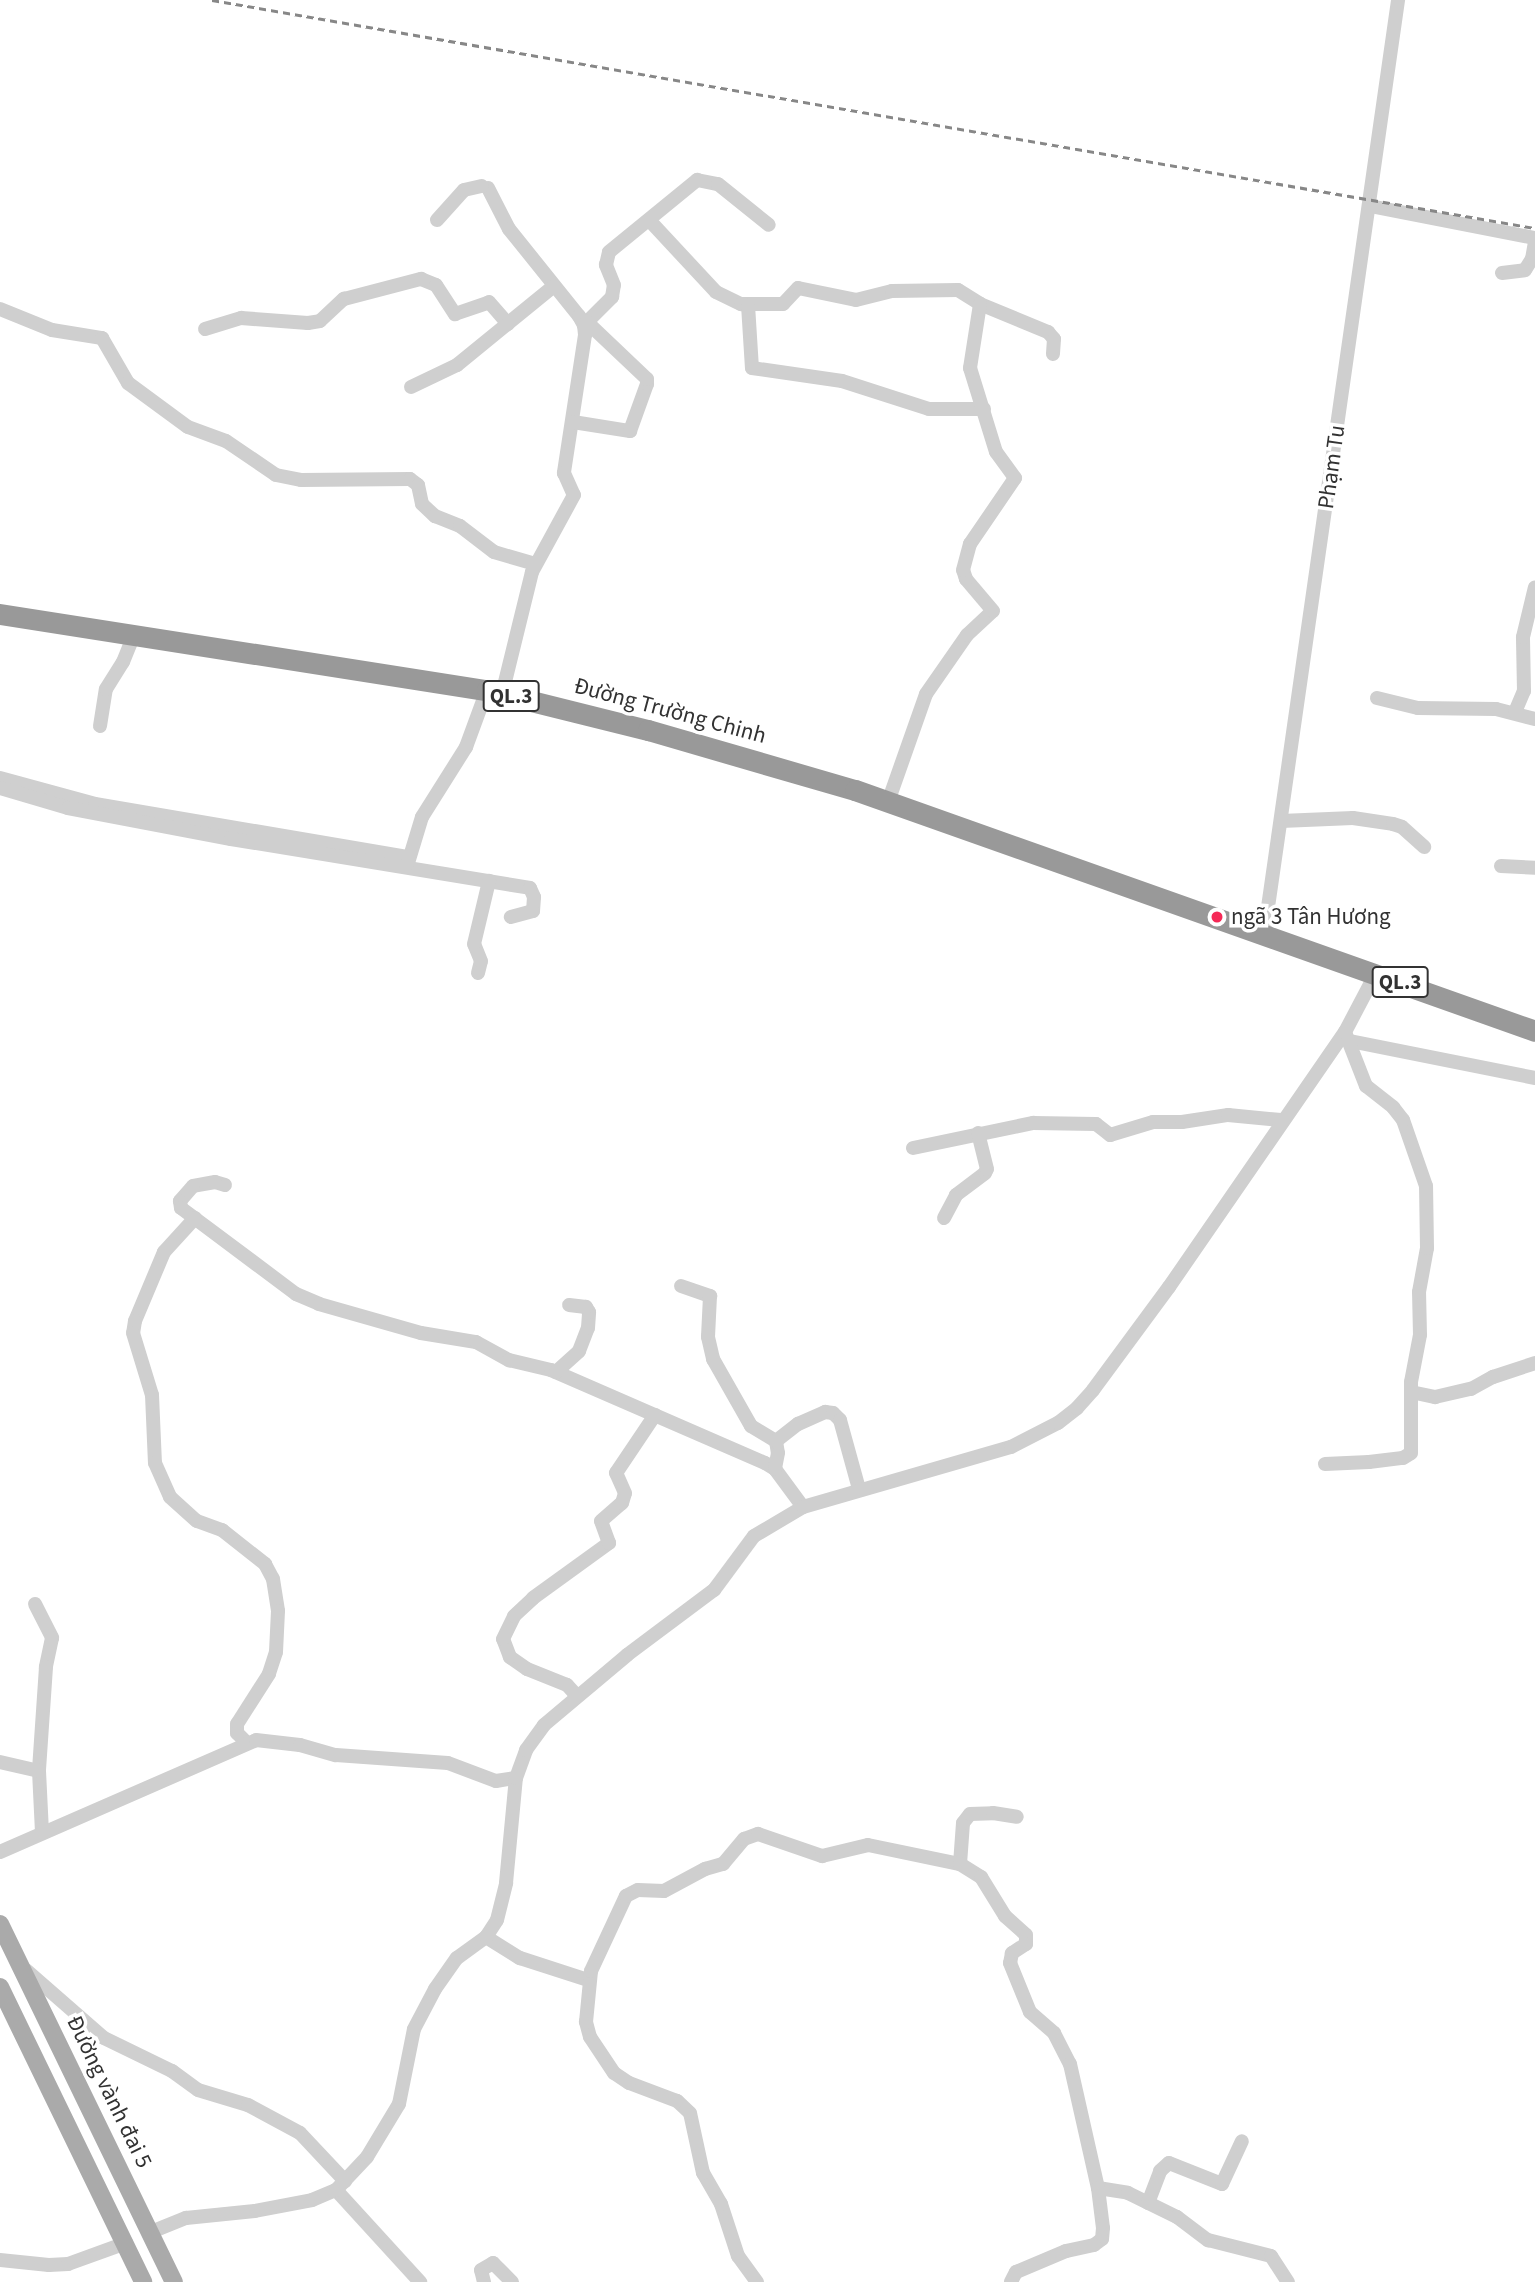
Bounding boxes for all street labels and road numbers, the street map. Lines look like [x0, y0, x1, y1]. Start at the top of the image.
street label: Phạm Tu [1312, 423, 1352, 511]
street label: Đường Trường Chinh [571, 672, 769, 750]
road number: QL.3 [481, 678, 541, 714]
road number: QL.3 [1370, 964, 1430, 1000]
street label: Đường vành đai 5 [60, 2011, 158, 2173]

